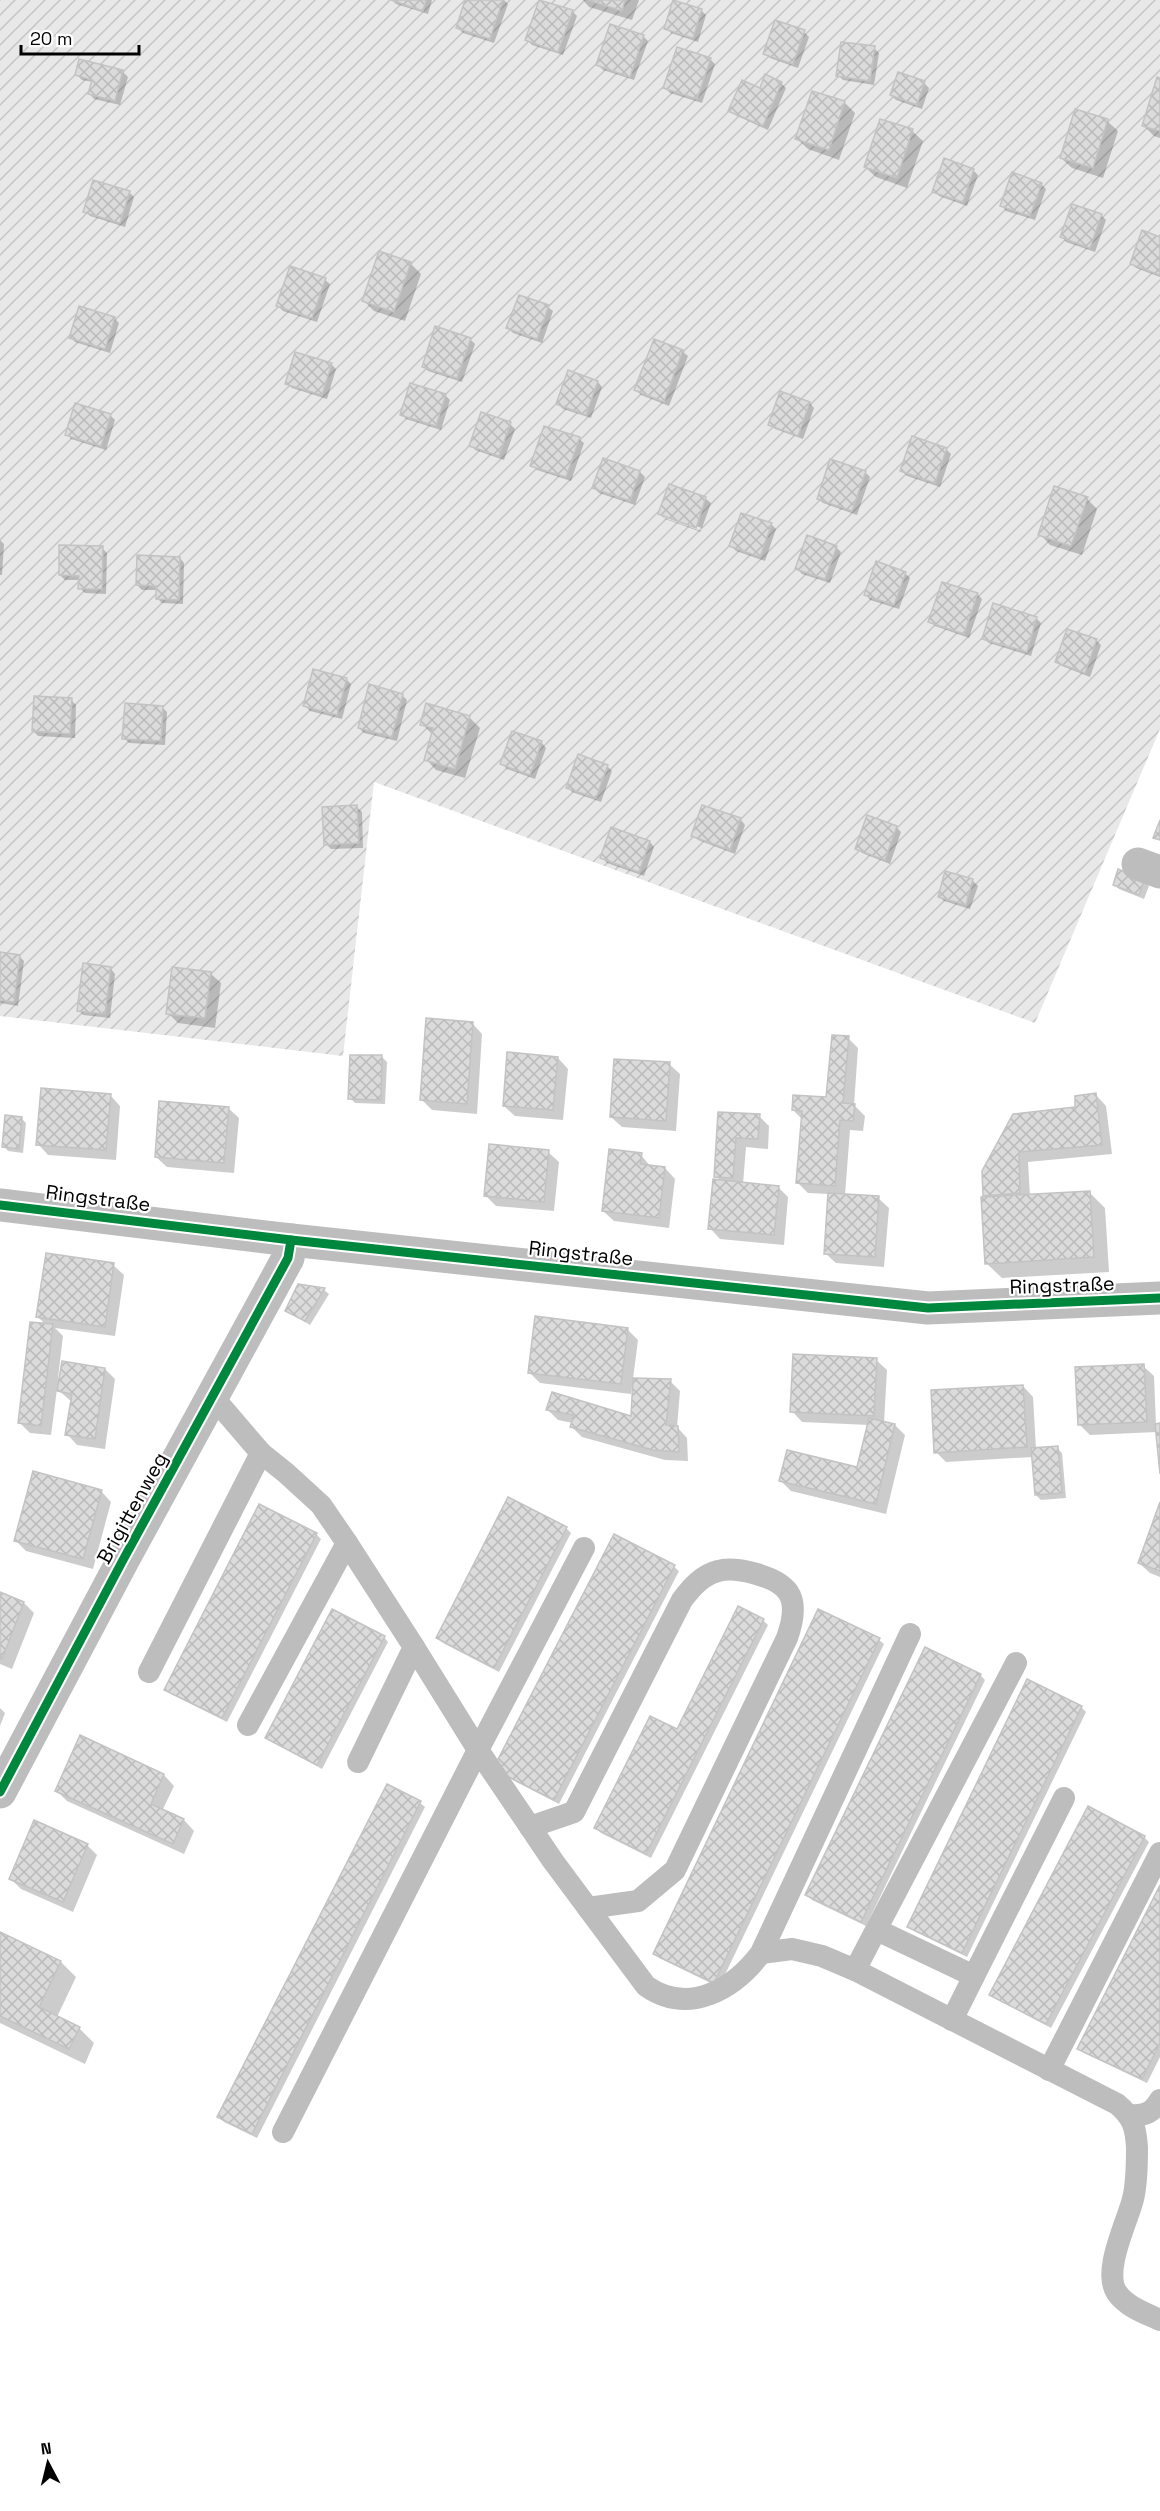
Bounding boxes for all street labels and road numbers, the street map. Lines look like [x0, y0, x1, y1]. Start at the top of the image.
street label: Ringstraße [44, 1179, 152, 1217]
street label: Ringstraße [527, 1235, 635, 1271]
street label: Ringstraße [1009, 1270, 1115, 1300]
street label: Brigittenweg [91, 1448, 173, 1568]

